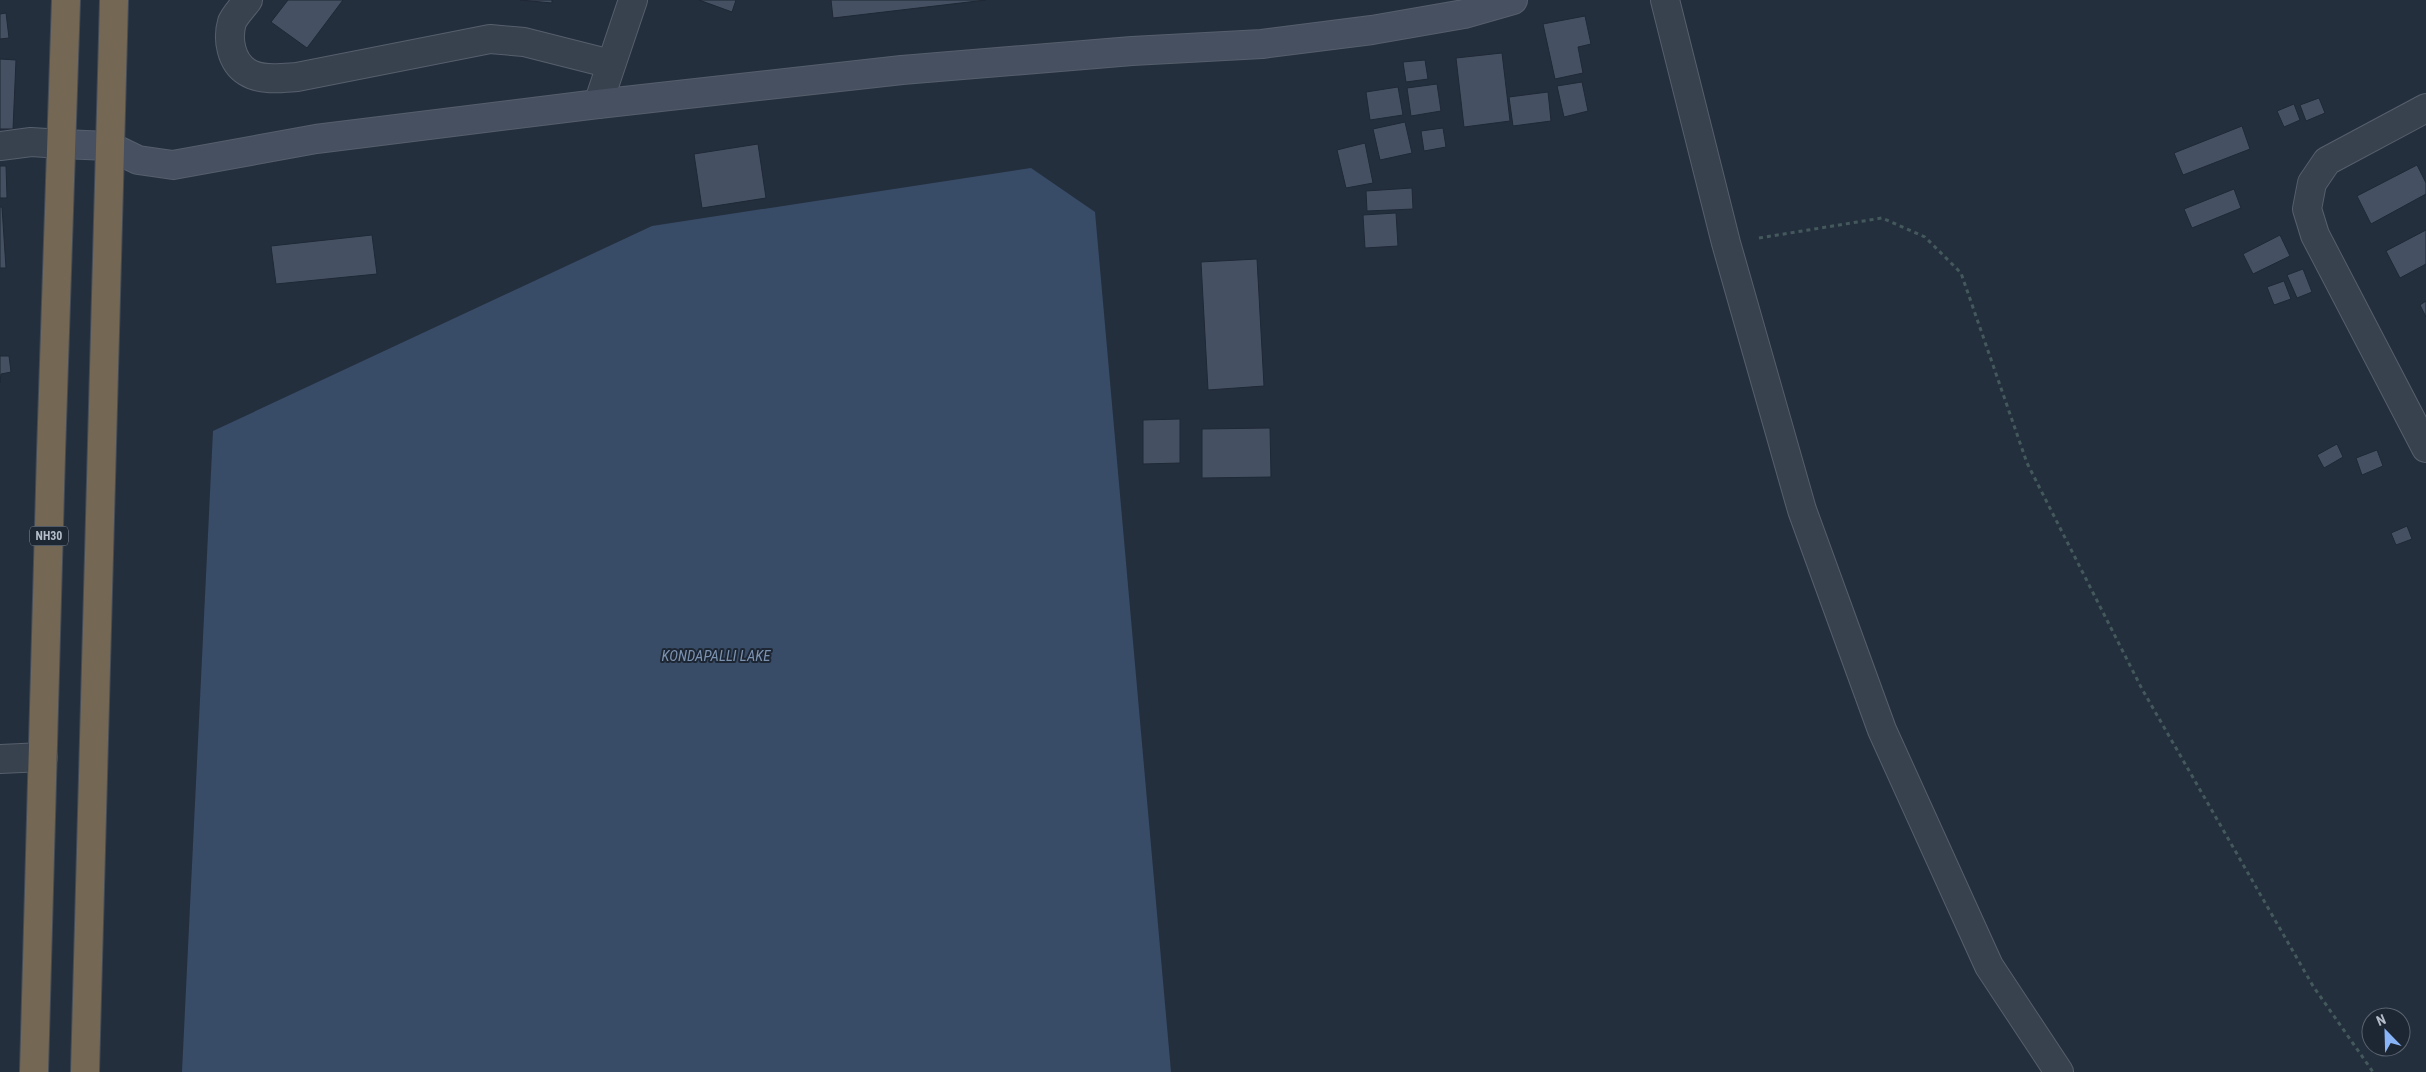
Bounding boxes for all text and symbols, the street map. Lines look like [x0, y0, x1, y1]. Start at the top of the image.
road number: NH30 [30, 526, 68, 546]
water label: KONDAPALLI LAKE [662, 647, 771, 665]
north arrow [2361, 1007, 2411, 1057]
text: N [2374, 1011, 2388, 1029]

